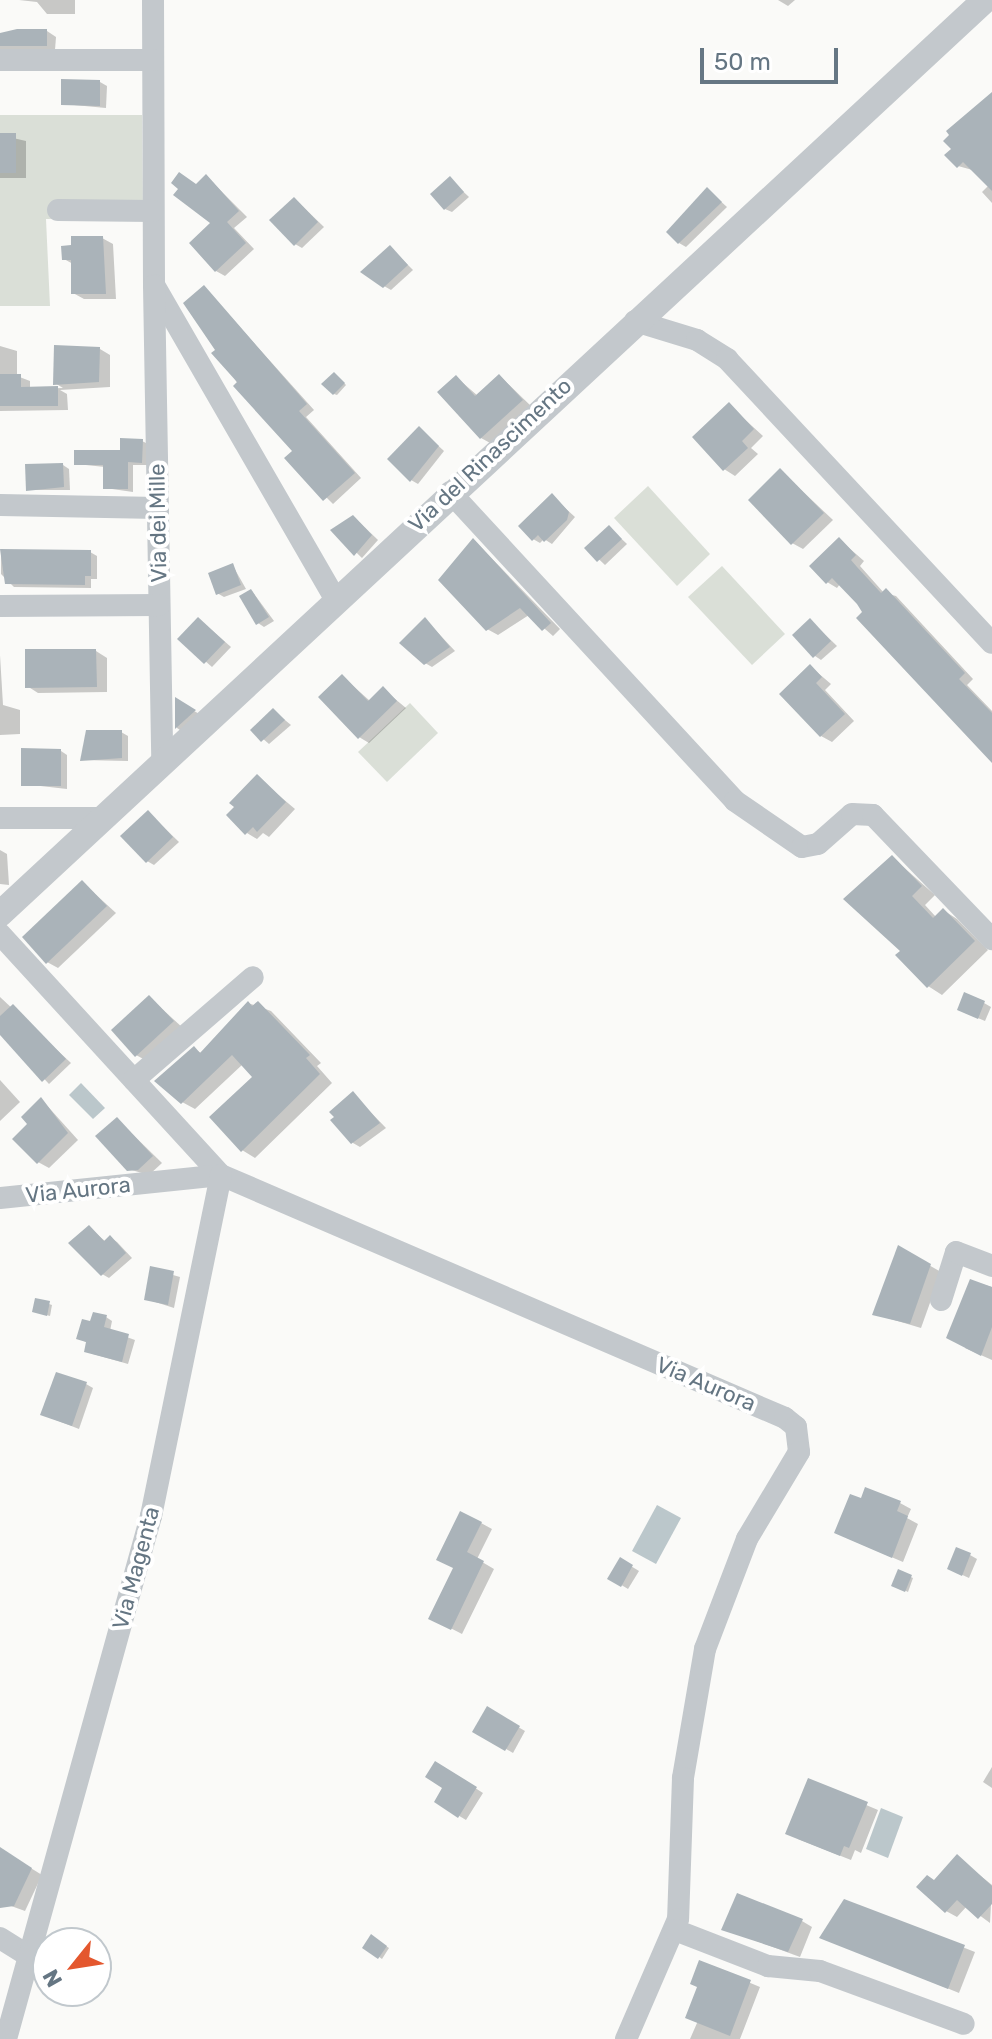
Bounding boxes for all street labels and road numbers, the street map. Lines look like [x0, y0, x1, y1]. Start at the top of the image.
street label: Via del Rinascimento [403, 373, 577, 537]
street label: Via dei Mille [144, 463, 172, 583]
street label: Via Aurora [24, 1171, 132, 1209]
street label: Via Aurora [652, 1351, 760, 1417]
street label: Via Magenta [107, 1504, 165, 1632]

